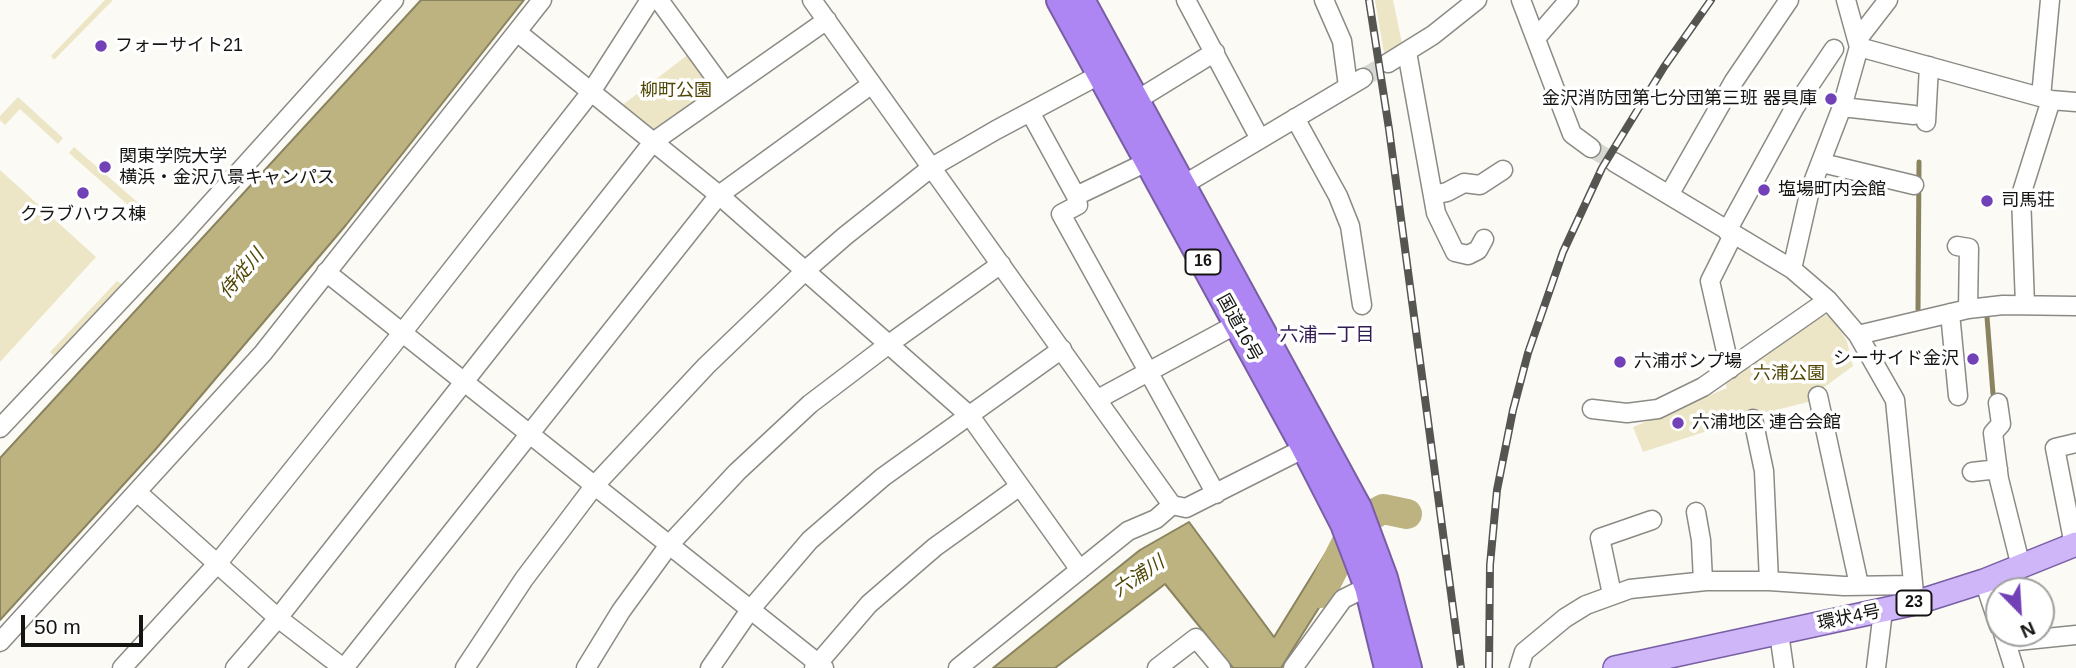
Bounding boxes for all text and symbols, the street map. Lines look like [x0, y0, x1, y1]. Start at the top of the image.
place label: フォーサイト21 [115, 35, 243, 57]
marker: フォーサイト21 [93, 38, 109, 54]
park label: 柳町公園 [640, 80, 712, 102]
place label: 金沢消防団第七分団第三班 器具庫 [1542, 88, 1817, 110]
marker: 金沢消防団第七分団第三班 器具庫 [1823, 91, 1839, 107]
place label: 関東学院大学 横浜・金沢八景キャンパス [119, 146, 335, 188]
marker: 関東学院大学 横浜・金沢八景キャンパス [97, 159, 113, 175]
place label: 塩場町内会館 [1778, 179, 1886, 201]
marker: 塩場町内会館 [1756, 182, 1772, 198]
marker: クラブハウス棟 [75, 185, 91, 201]
place label: 司馬荘 [2001, 190, 2055, 212]
marker: 司馬荘 [1979, 193, 1995, 209]
place label: クラブハウス棟 [20, 204, 146, 226]
water label: 侍従川 [215, 245, 269, 303]
road number: 16 [1186, 250, 1220, 274]
street label: 国道16号 [1212, 290, 1266, 366]
district label: 六浦一丁目 [1280, 325, 1374, 347]
place label: シーサイド金沢 [1833, 348, 1959, 370]
place label: 六浦ポンプ場 [1634, 351, 1742, 373]
marker: シーサイド金沢 [1965, 351, 1981, 367]
marker: 六浦ポンプ場 [1612, 354, 1628, 370]
park label: 六浦公園 [1753, 363, 1825, 385]
place label: 六浦地区 連合会館 [1692, 412, 1841, 434]
marker: 六浦地区 連合会館 [1670, 415, 1686, 431]
water label: 六浦川 [1109, 552, 1169, 602]
north arrow [1985, 577, 2055, 647]
road number: 23 [1896, 590, 1932, 616]
street label: 環状4号 [1815, 601, 1883, 635]
scale bar [24, 602, 147, 646]
text: 50 m [34, 615, 81, 638]
text: N [2017, 617, 2038, 642]

